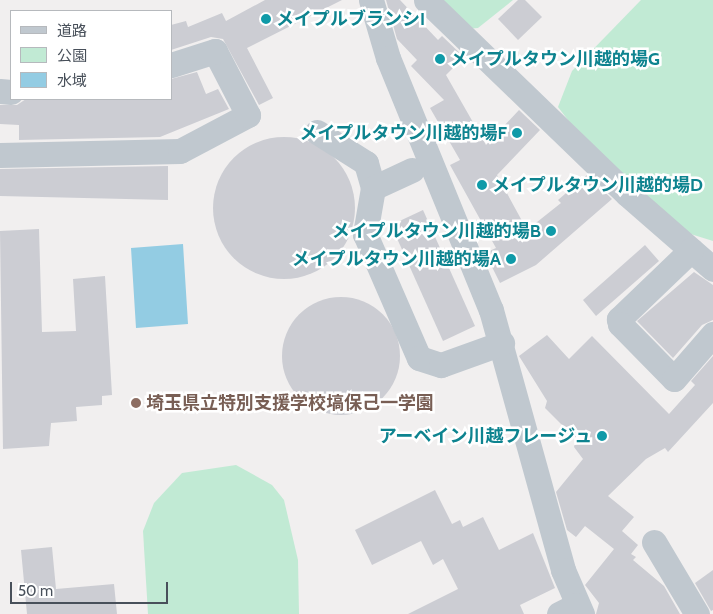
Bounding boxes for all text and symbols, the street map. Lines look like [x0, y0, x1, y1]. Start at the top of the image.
place label: メイプルブランシI [276, 8, 425, 30]
legend [10, 10, 172, 100]
marker: メイプルブランシI [260, 13, 272, 25]
text: 道路 [57, 22, 87, 40]
text: 公園 [57, 47, 87, 65]
place label: メイプルタウン川越的場G [450, 48, 660, 70]
marker: メイプルタウン川越的場G [434, 53, 446, 65]
text: 水域 [57, 72, 87, 90]
place label: メイプルタウン川越的場F [300, 122, 507, 144]
marker: メイプルタウン川越的場F [511, 127, 523, 139]
place label: メイプルタウン川越的場D [492, 174, 703, 196]
marker: メイプルタウン川越的場D [476, 179, 488, 191]
place label: メイプルタウン川越的場B [332, 220, 541, 242]
marker: メイプルタウン川越的場B [545, 225, 557, 237]
place label: メイプルタウン川越的場A [292, 248, 501, 270]
marker: メイプルタウン川越的場A [505, 253, 517, 265]
place label: 埼玉県立特別支援学校塙保己一学園 [146, 392, 434, 414]
marker: 埼玉県立特別支援学校塙保己一学園 [130, 397, 142, 409]
place label: アーベイン川越フレージュ [377, 425, 592, 447]
marker: アーベイン川越フレージュ [596, 430, 608, 442]
scale bar [12, 572, 170, 604]
text: 50 m [18, 582, 53, 600]

